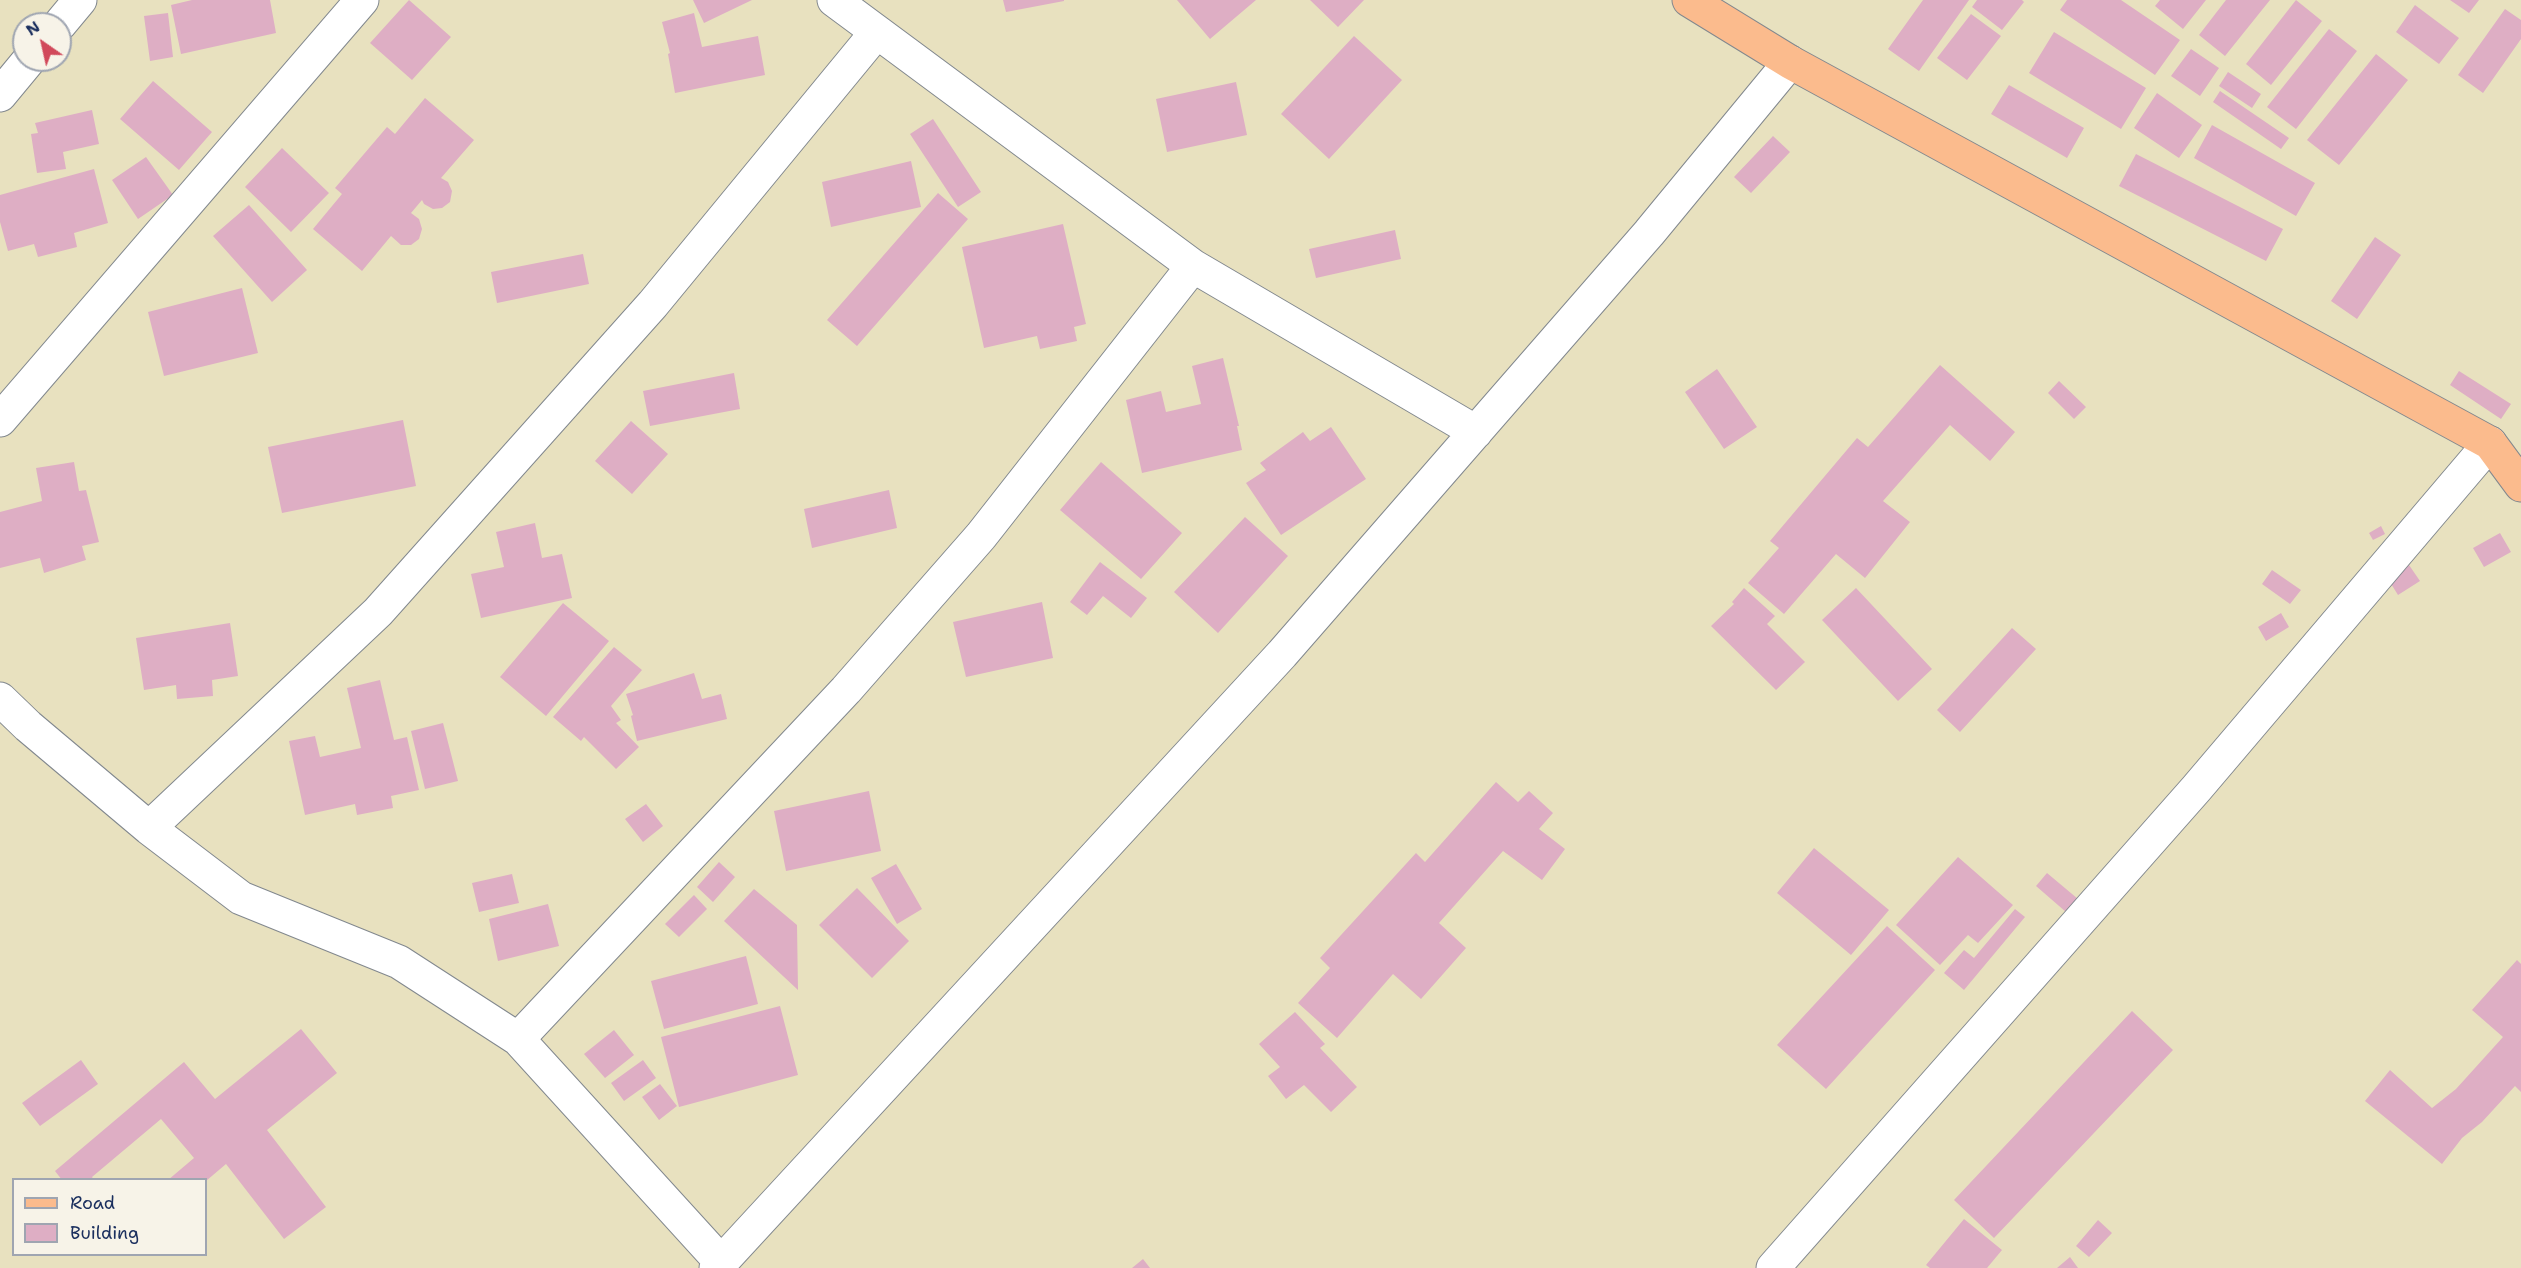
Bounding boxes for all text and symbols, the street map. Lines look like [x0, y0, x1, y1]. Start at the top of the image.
north arrow [12, 12, 72, 72]
text: N [22, 16, 44, 41]
legend [12, 1178, 207, 1256]
text: Road [70, 1191, 115, 1215]
text: Building [70, 1221, 139, 1245]

